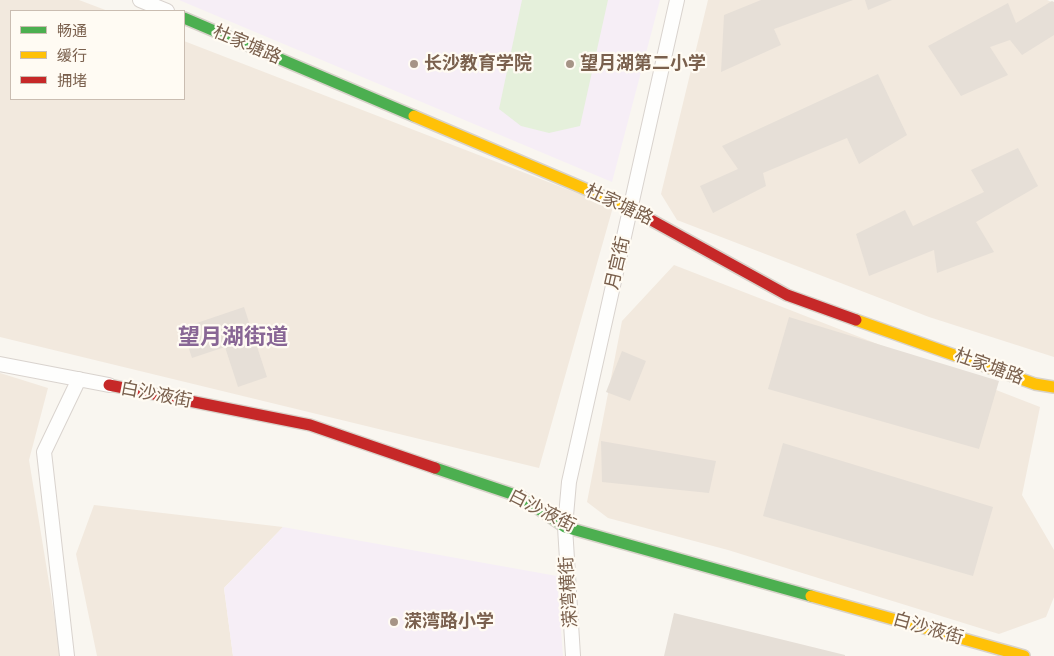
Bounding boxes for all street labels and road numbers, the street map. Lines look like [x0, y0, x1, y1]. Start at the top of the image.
street label: 杜家塘路 [210, 21, 284, 69]
street label: 杜家塘路 [582, 180, 656, 230]
street label: 月宫街 [601, 234, 635, 292]
street label: 杜家塘路 [951, 345, 1027, 389]
street label: 白沙液街 [119, 378, 193, 412]
street label: 白沙液街 [505, 485, 579, 537]
street label: 溁湾横街 [556, 555, 582, 629]
street label: 白沙液街 [890, 609, 966, 649]

